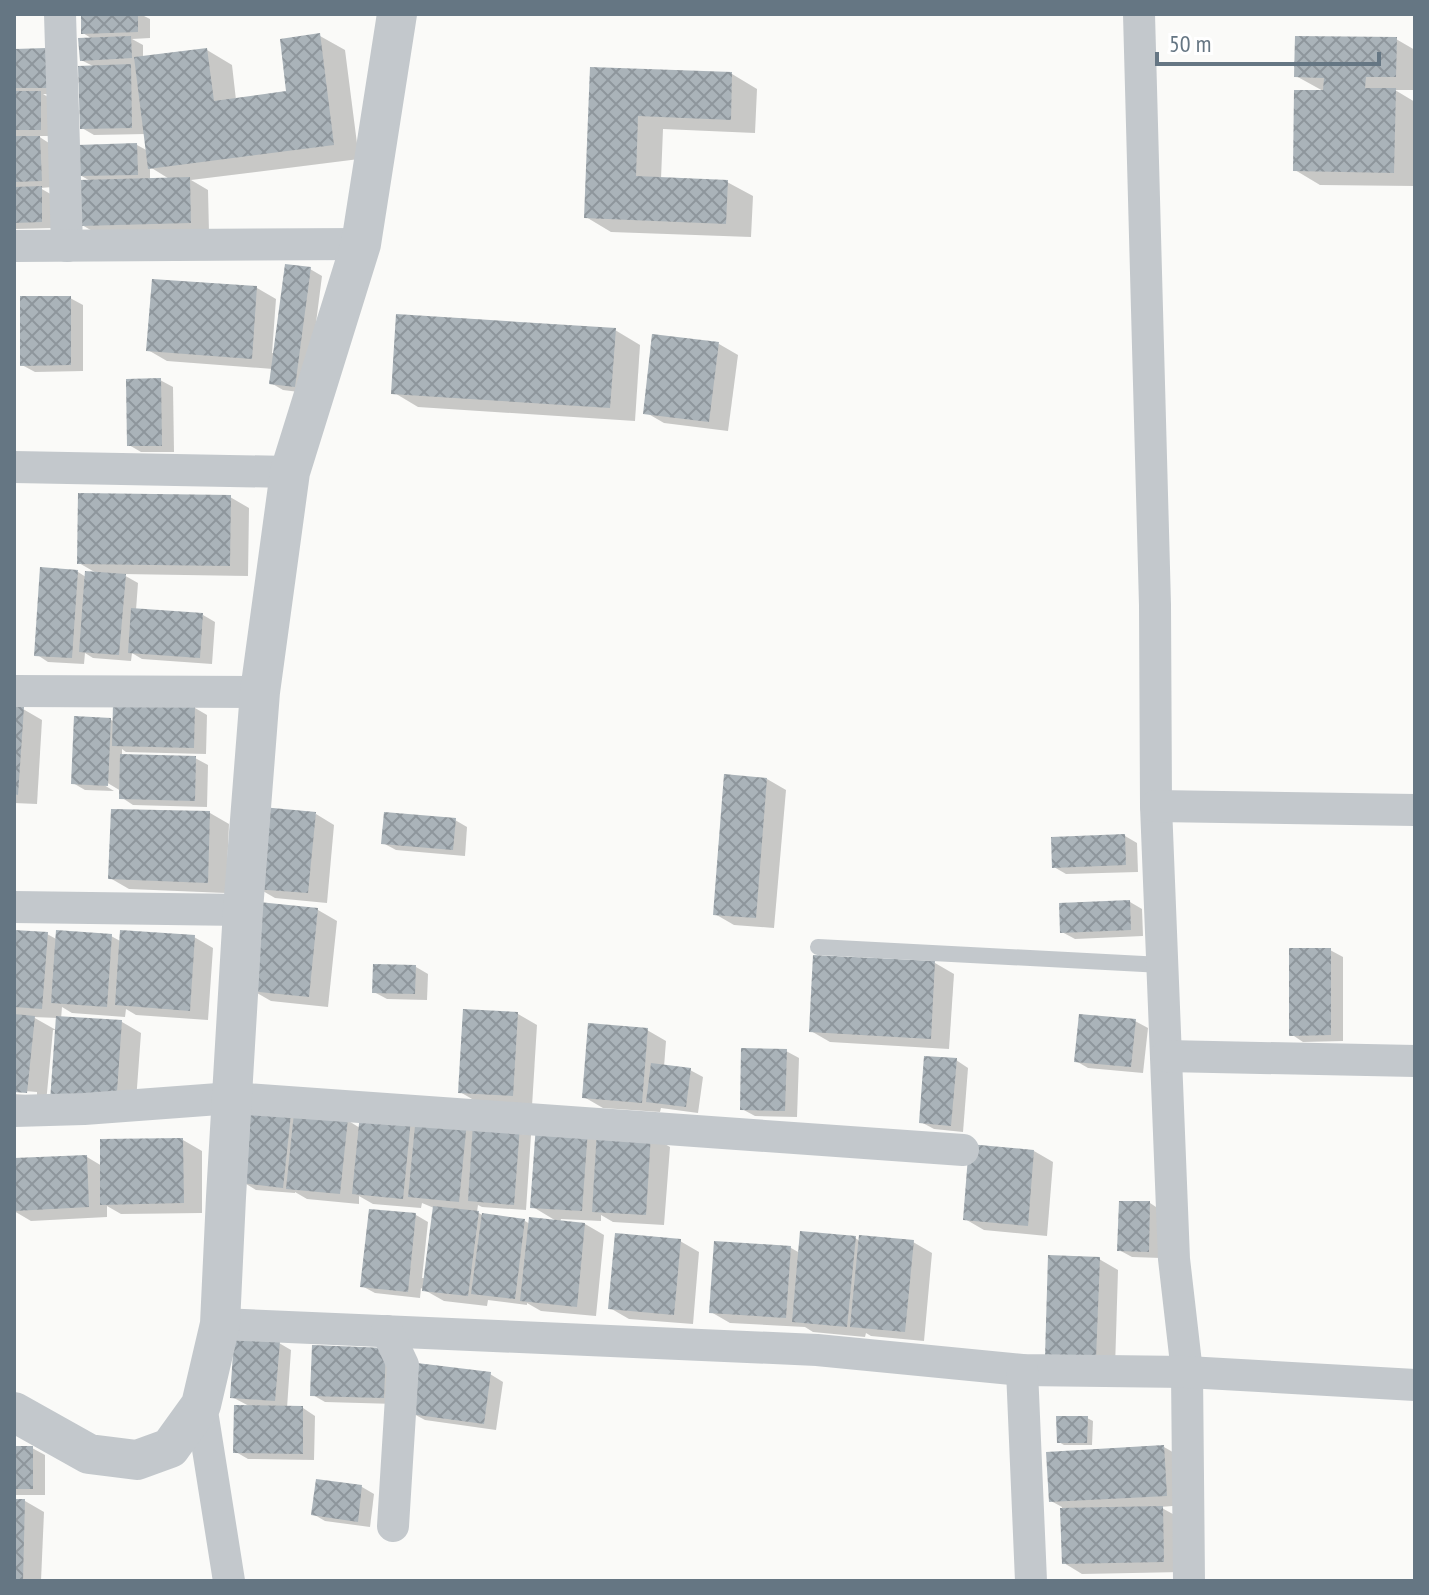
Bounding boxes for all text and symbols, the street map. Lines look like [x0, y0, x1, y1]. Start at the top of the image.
scale bar [1157, 16, 1379, 66]
text: 50 m [1169, 28, 1211, 59]

